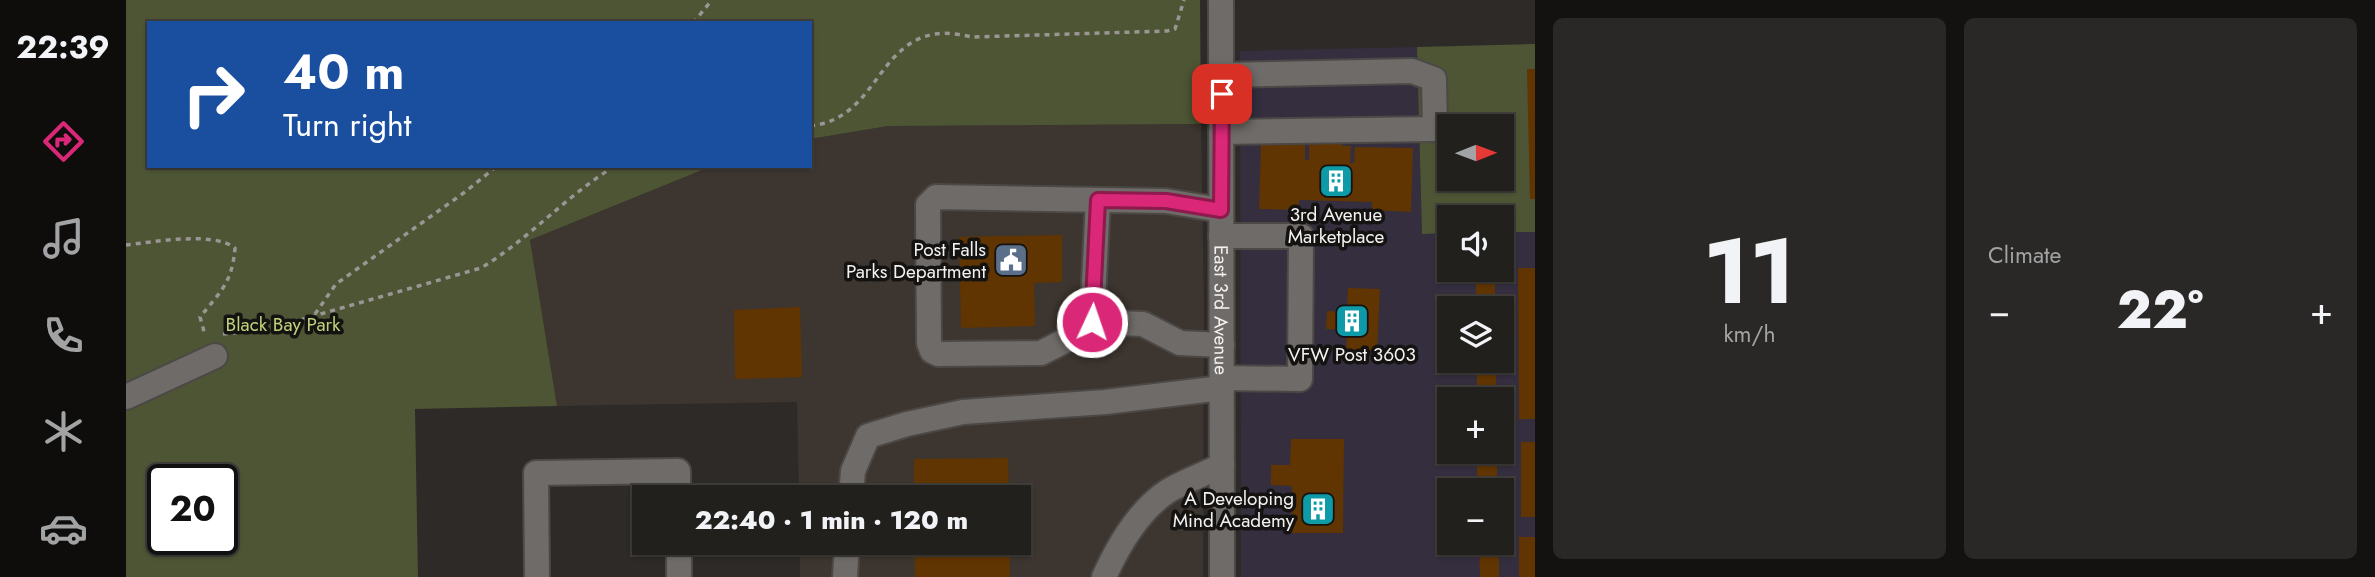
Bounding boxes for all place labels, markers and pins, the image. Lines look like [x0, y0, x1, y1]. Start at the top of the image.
pin [1192, 64, 1252, 124]
building icon: 3rd Avenue Marketplace [1317, 162, 1355, 200]
place label: 3rd Avenue Marketplace [1288, 201, 1385, 250]
place label: Post Falls Parks Department [846, 236, 986, 285]
public building icon: Post Falls Parks Department [992, 241, 1030, 279]
building icon: VFW Post 3603 [1333, 302, 1371, 340]
place label: VFW Post 3603 [1288, 341, 1416, 368]
place label: A Developing Mind Academy [1173, 485, 1295, 534]
building icon: A Developing Mind Academy [1299, 490, 1337, 528]

